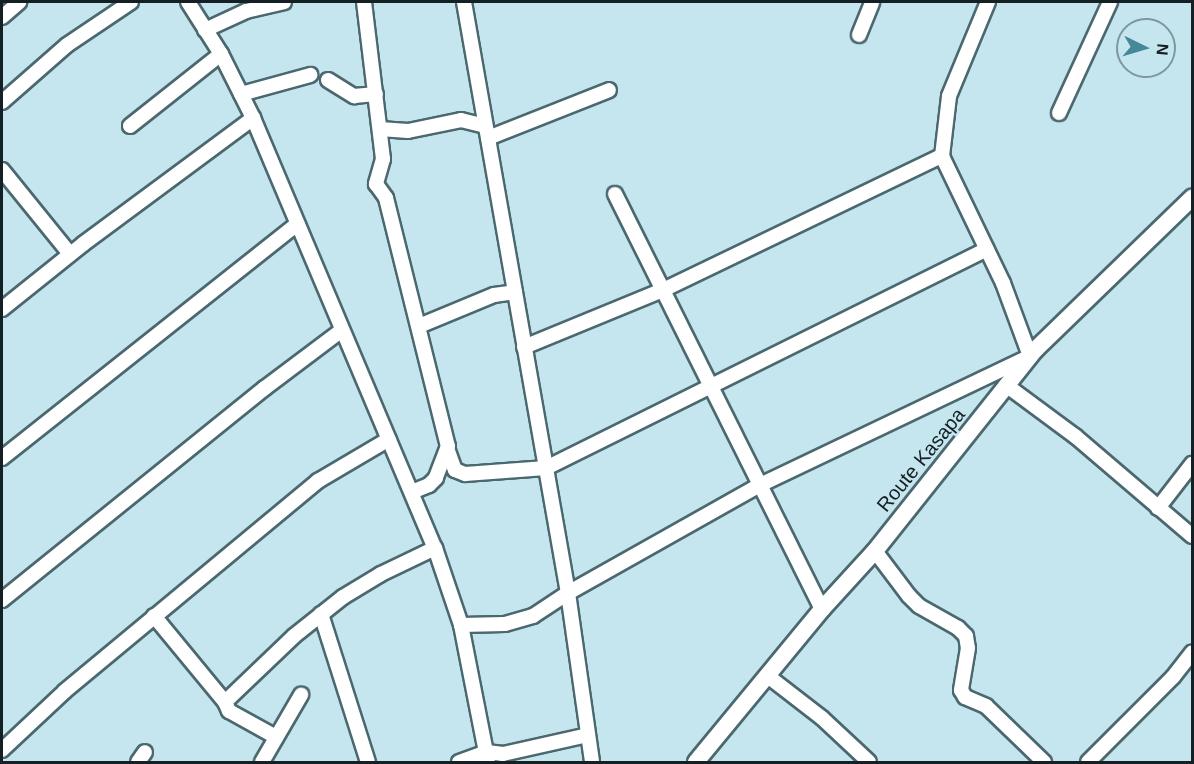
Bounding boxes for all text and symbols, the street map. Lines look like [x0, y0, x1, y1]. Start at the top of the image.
north arrow [1116, 18, 1176, 78]
text: N [1153, 43, 1171, 56]
street label: Route Kasapa [872, 403, 970, 517]

